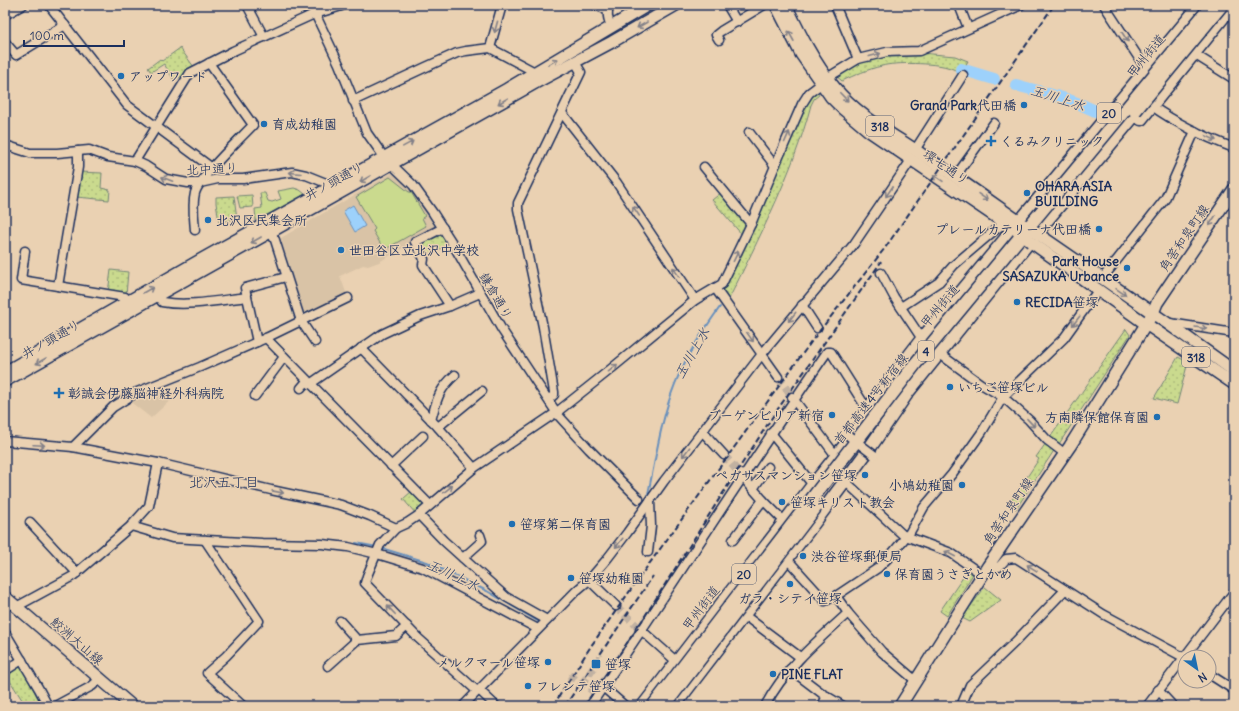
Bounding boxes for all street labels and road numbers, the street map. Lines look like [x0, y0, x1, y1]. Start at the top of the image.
street label: 甲州街道 [1123, 30, 1169, 82]
road number: 20 [1097, 103, 1121, 123]
road number: 318 [866, 116, 894, 136]
street label: 環七通り [920, 145, 972, 189]
street label: 井ノ頭通り [301, 158, 367, 204]
street label: 北中通り [186, 159, 238, 179]
street label: 角筈和泉町線 [1155, 200, 1213, 275]
street label: 鎌倉通り [476, 269, 516, 323]
street label: 甲州街道 [917, 281, 963, 331]
street label: 井ノ頭通り [19, 315, 83, 363]
road number: 4 [918, 341, 934, 361]
road number: 318 [1182, 347, 1210, 367]
street label: 首都高速4号新宿線 [830, 349, 913, 448]
street label: 角筈和泉町線 [979, 473, 1037, 548]
road number: 20 [732, 564, 756, 584]
street label: 甲州街道 [679, 582, 723, 634]
street label: 鮫洲大山線 [47, 613, 108, 669]

